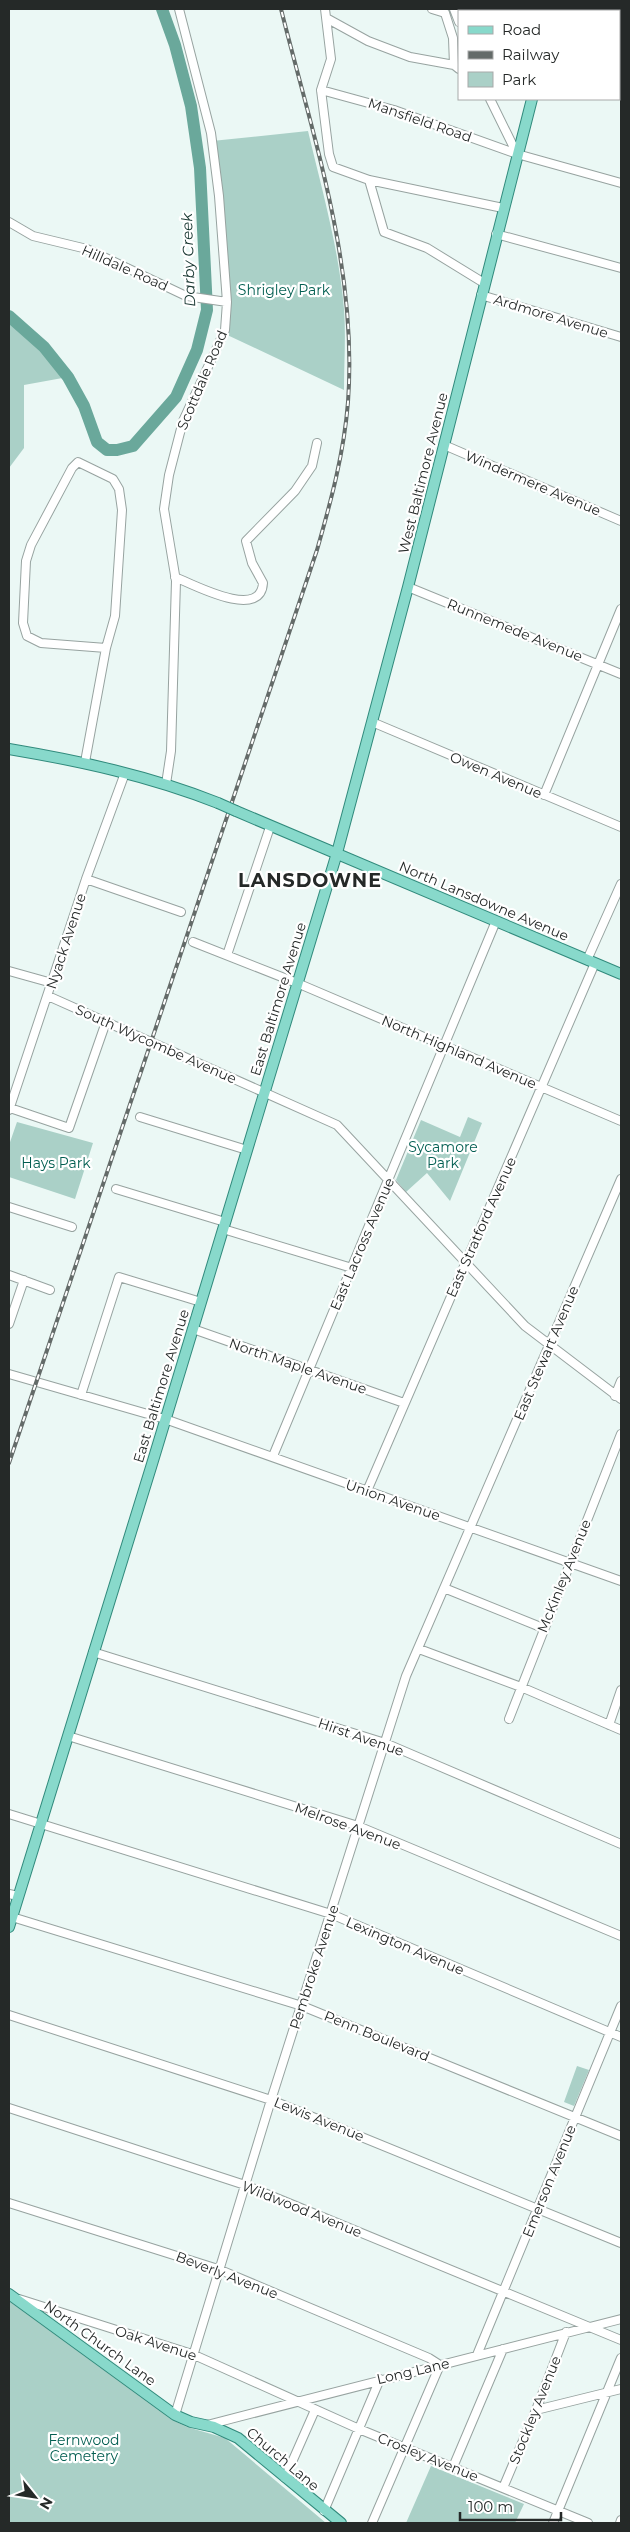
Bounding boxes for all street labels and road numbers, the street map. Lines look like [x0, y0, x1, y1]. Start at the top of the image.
street label: Mansfield Road [366, 94, 474, 146]
street label: Hilldale Road [79, 241, 171, 295]
street label: Ardmore Avenue [491, 290, 611, 342]
street label: Scottdale Road [173, 328, 231, 432]
street label: West Baltimore Avenue [394, 391, 452, 555]
street label: Windermere Avenue [462, 446, 604, 520]
street label: Runnemede Avenue [445, 595, 585, 665]
street label: Owen Avenue [447, 748, 545, 802]
street label: North Lansdowne Avenue [397, 857, 571, 945]
street label: Nyack Avenue [42, 891, 90, 991]
street label: East Baltimore Avenue [246, 920, 310, 1078]
street label: South Wycombe Avenue [73, 1000, 239, 1088]
street label: North Highland Avenue [379, 1011, 539, 1093]
street label: East Stratford Avenue [442, 1154, 520, 1300]
street label: East Lacross Avenue [326, 1175, 398, 1313]
street label: East Stewart Avenue [510, 1283, 582, 1423]
street label: East Baltimore Avenue [129, 1307, 193, 1465]
street label: North Maple Avenue [227, 1334, 369, 1398]
street label: Union Avenue [343, 1475, 443, 1525]
street label: McKinley Avenue [533, 1517, 595, 1635]
street label: Hirst Avenue [316, 1714, 406, 1760]
street label: Melrose Avenue [292, 1798, 404, 1854]
street label: Pembroke Avenue [285, 1902, 343, 2032]
street label: Lexington Avenue [343, 1913, 467, 1979]
street label: Penn Boulevard [322, 2007, 432, 2065]
street label: Lewis Avenue [271, 2093, 367, 2145]
street label: Emerson Avenue [518, 2122, 580, 2240]
street label: Wildwood Avenue [239, 2177, 365, 2241]
street label: Beverly Avenue [173, 2247, 281, 2303]
street label: North Church Lane [40, 2296, 160, 2390]
street label: Oak Avenue [113, 2321, 199, 2365]
street label: Stockley Avenue [505, 2353, 565, 2467]
street label: Long Lane [375, 2354, 451, 2388]
street label: Church Lane [243, 2423, 323, 2495]
street label: Crosley Avenue [375, 2429, 481, 2485]

